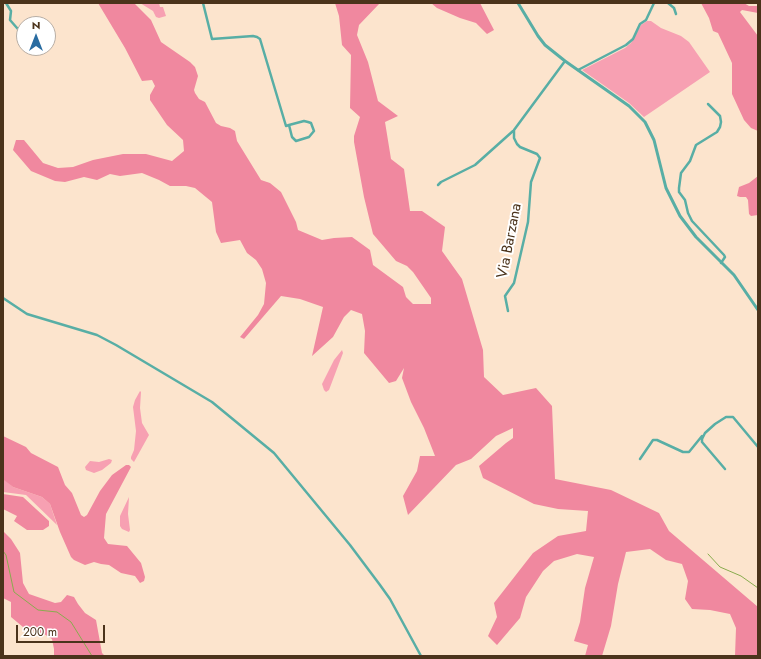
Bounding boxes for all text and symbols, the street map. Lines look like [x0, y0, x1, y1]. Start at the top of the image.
north arrow [16, 16, 56, 56]
text: N [32, 17, 40, 33]
street label: Via Barzana [494, 202, 526, 280]
scale bar [18, 617, 107, 643]
text: 200 m [23, 623, 57, 641]

